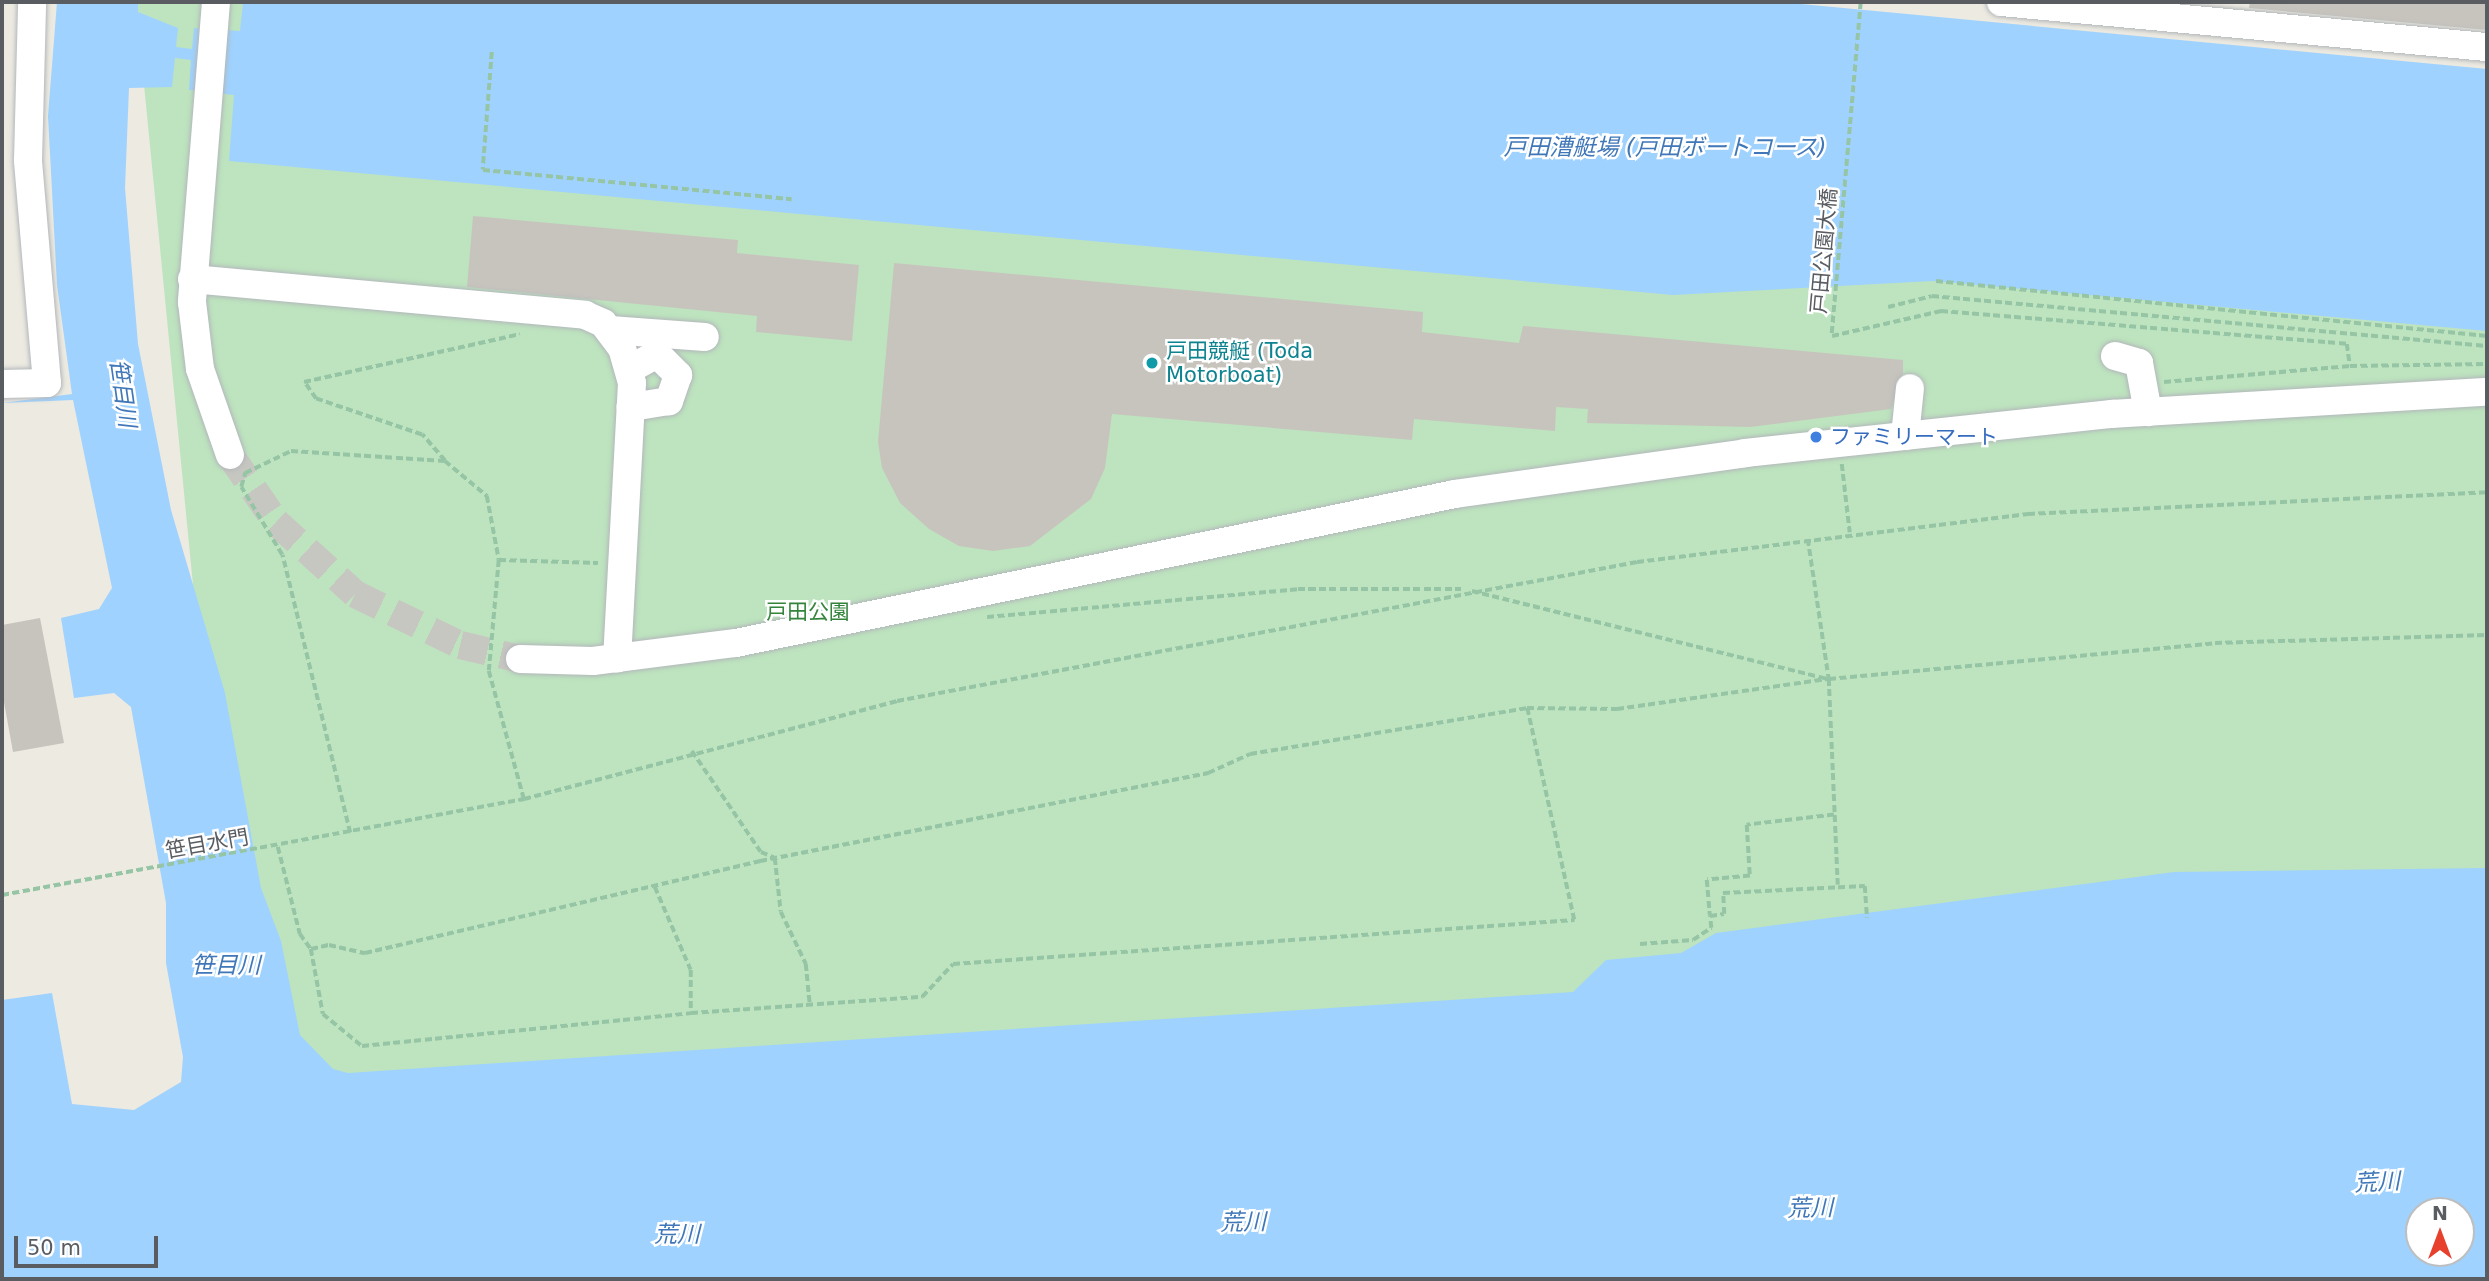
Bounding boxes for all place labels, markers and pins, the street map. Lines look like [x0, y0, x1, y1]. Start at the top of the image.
place label: 戸田競艇 (Toda Motorboat) [1166, 338, 1313, 388]
marker: 戸田競艇 (Toda Motorboat) [1144, 355, 1160, 371]
place label: ファミリーマート [1830, 424, 1998, 450]
marker: ファミリーマート [1808, 429, 1824, 445]

